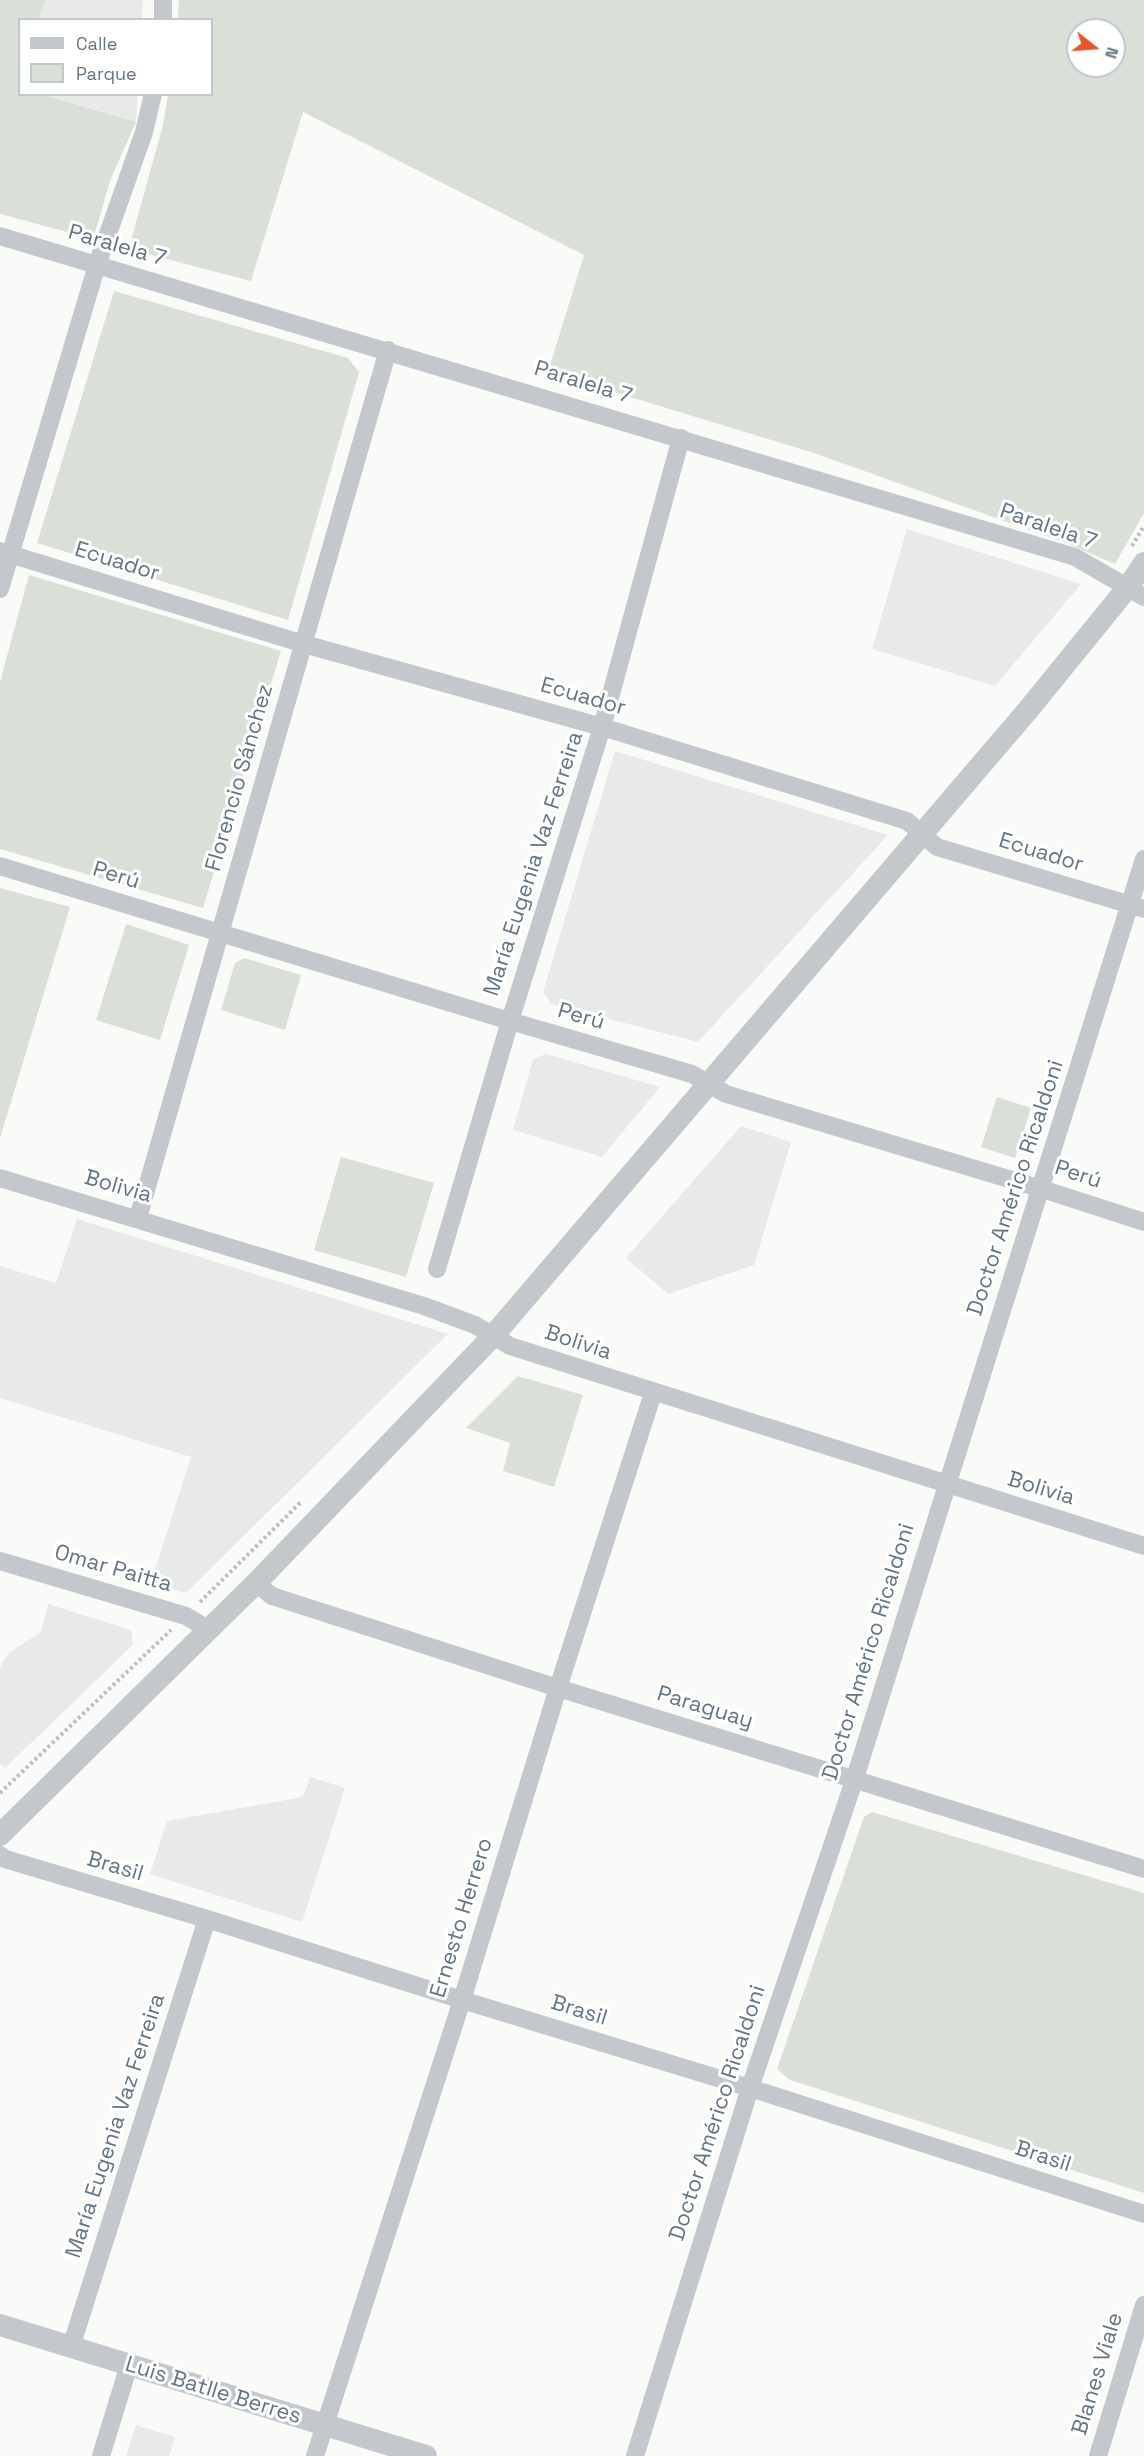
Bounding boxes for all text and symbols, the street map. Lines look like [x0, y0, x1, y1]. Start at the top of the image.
legend [18, 18, 213, 96]
north arrow [1066, 18, 1126, 78]
text: Calle [76, 32, 117, 55]
text: N [1100, 45, 1123, 61]
text: Parque [76, 62, 137, 85]
street label: Paralela 7 [65, 219, 169, 273]
street label: Paralela 7 [531, 356, 635, 410]
street label: Paralela 7 [996, 498, 1100, 556]
street label: Ecuador [71, 537, 163, 587]
street label: Ecuador [537, 672, 629, 722]
street label: Florencio Sánchez [201, 681, 279, 875]
street label: María Eugenia Vaz Ferreira [479, 728, 589, 1000]
street label: Ecuador [995, 828, 1087, 878]
street label: Perú [89, 856, 143, 896]
street label: Perú [554, 998, 608, 1036]
street label: Doctor Américo Ricaldoni [962, 1057, 1070, 1319]
street label: Perú [1051, 1155, 1105, 1195]
street label: Bolivia [81, 1165, 155, 1209]
street label: Bolivia [541, 1320, 615, 1366]
street label: Bolivia [1004, 1466, 1078, 1512]
street label: Doctor Américo Ricaldoni [817, 1520, 921, 1784]
street label: Omar Paitta [51, 1540, 175, 1598]
street label: Paraguay [654, 1681, 756, 1735]
street label: Ernesto Herrero [425, 1835, 499, 2001]
street label: Brasil [84, 1846, 146, 1888]
street label: Doctor Américo Ricaldoni [664, 1982, 772, 2244]
street label: María Eugenia Vaz Ferreira [61, 1990, 171, 2262]
street label: Brasil [548, 1990, 610, 2032]
street label: Brasil [1012, 2136, 1074, 2178]
street label: Blanes Viale [1067, 2310, 1129, 2438]
street label: Luis Batlle Berres [122, 2352, 304, 2430]

